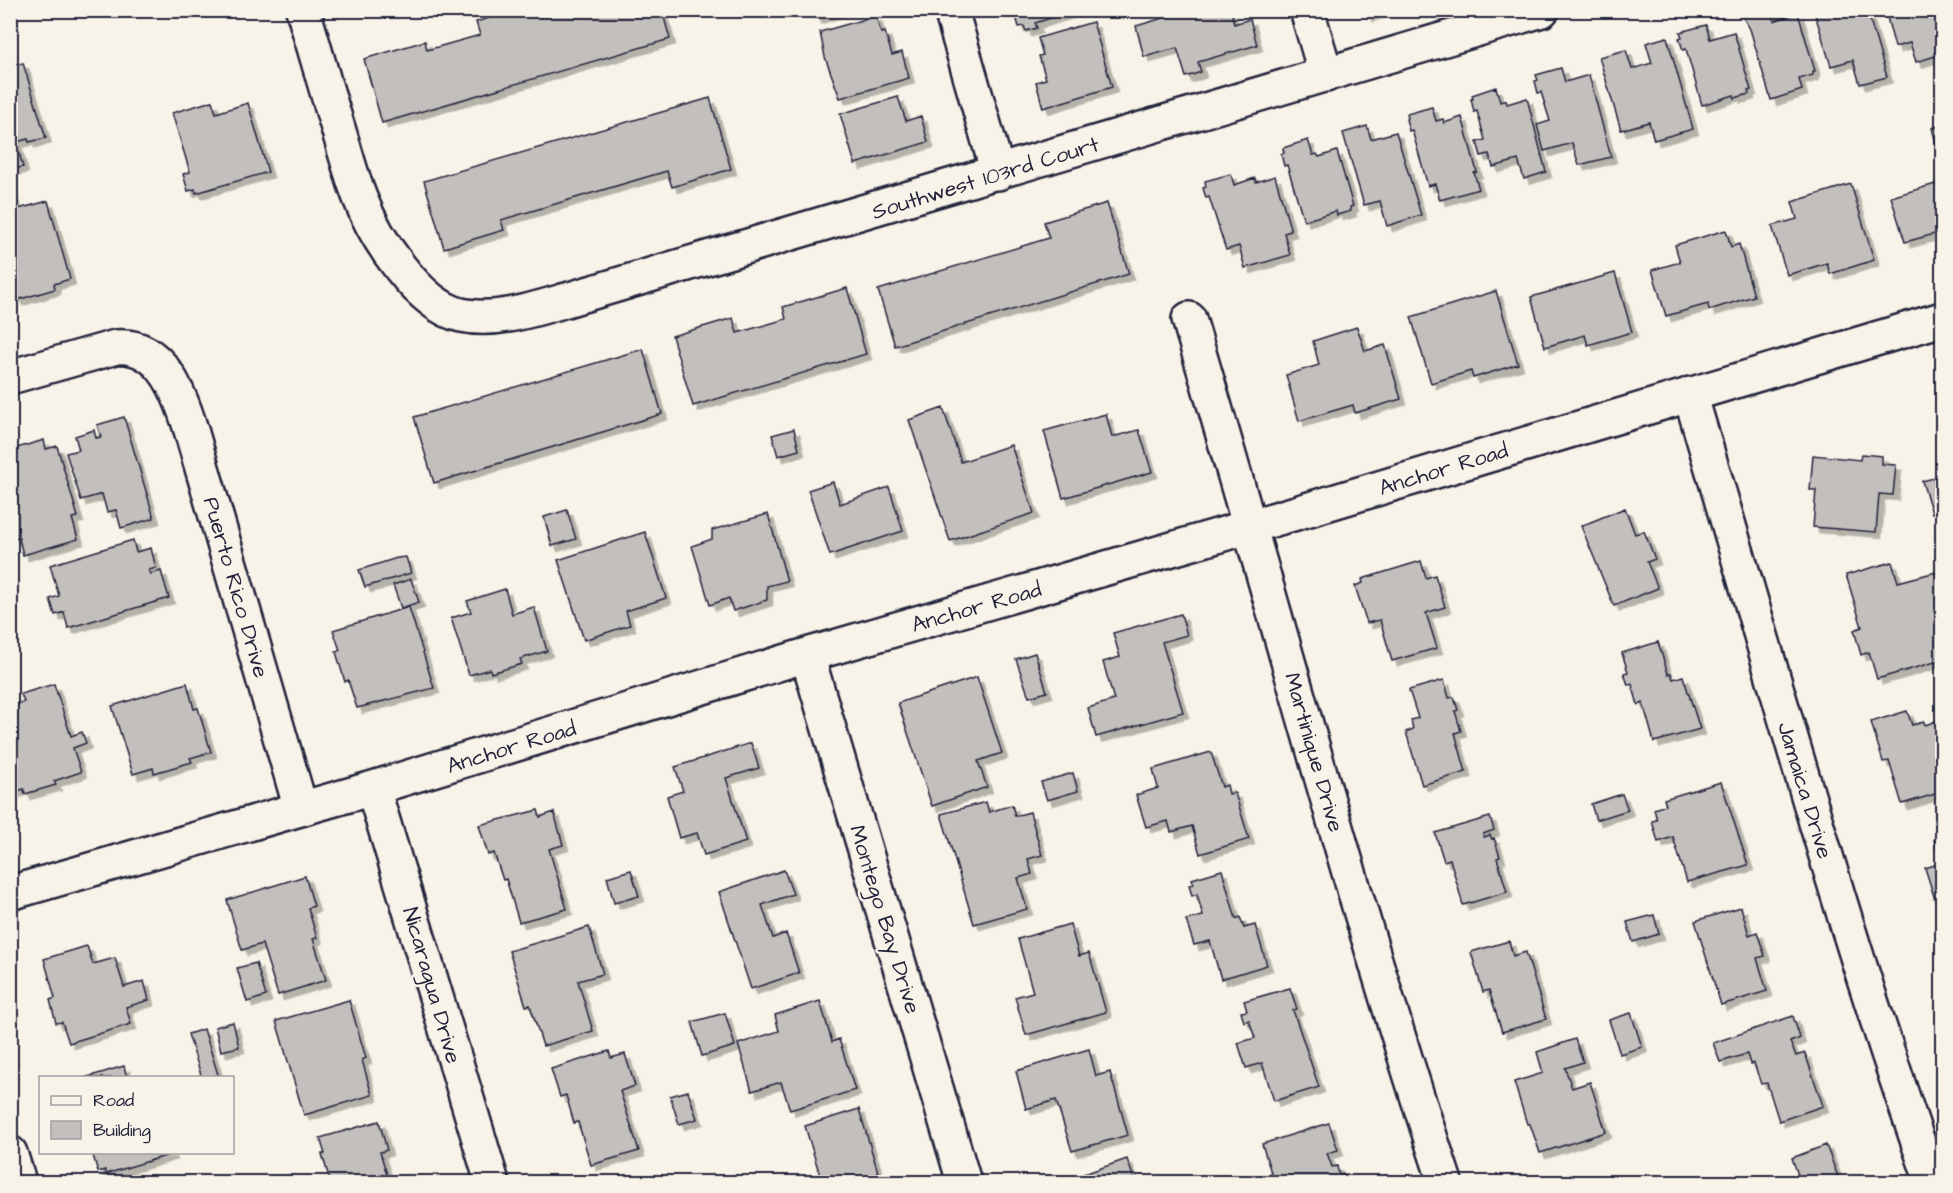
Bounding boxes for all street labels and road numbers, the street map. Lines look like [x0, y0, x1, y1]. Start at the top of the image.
street label: Southwest 103rd Court [868, 129, 1103, 228]
street label: Anchor Road [1375, 435, 1512, 504]
street label: Puerto Rico Drive [195, 494, 276, 681]
street label: Anchor Road [908, 574, 1045, 641]
street label: Martinique Drive [1276, 669, 1351, 836]
street label: Anchor Road [443, 713, 580, 782]
street label: Jamaica Drive [1769, 718, 1840, 863]
street label: Montego Bay Drive [840, 821, 928, 1018]
street label: Nicaragua Drive [393, 904, 469, 1067]

